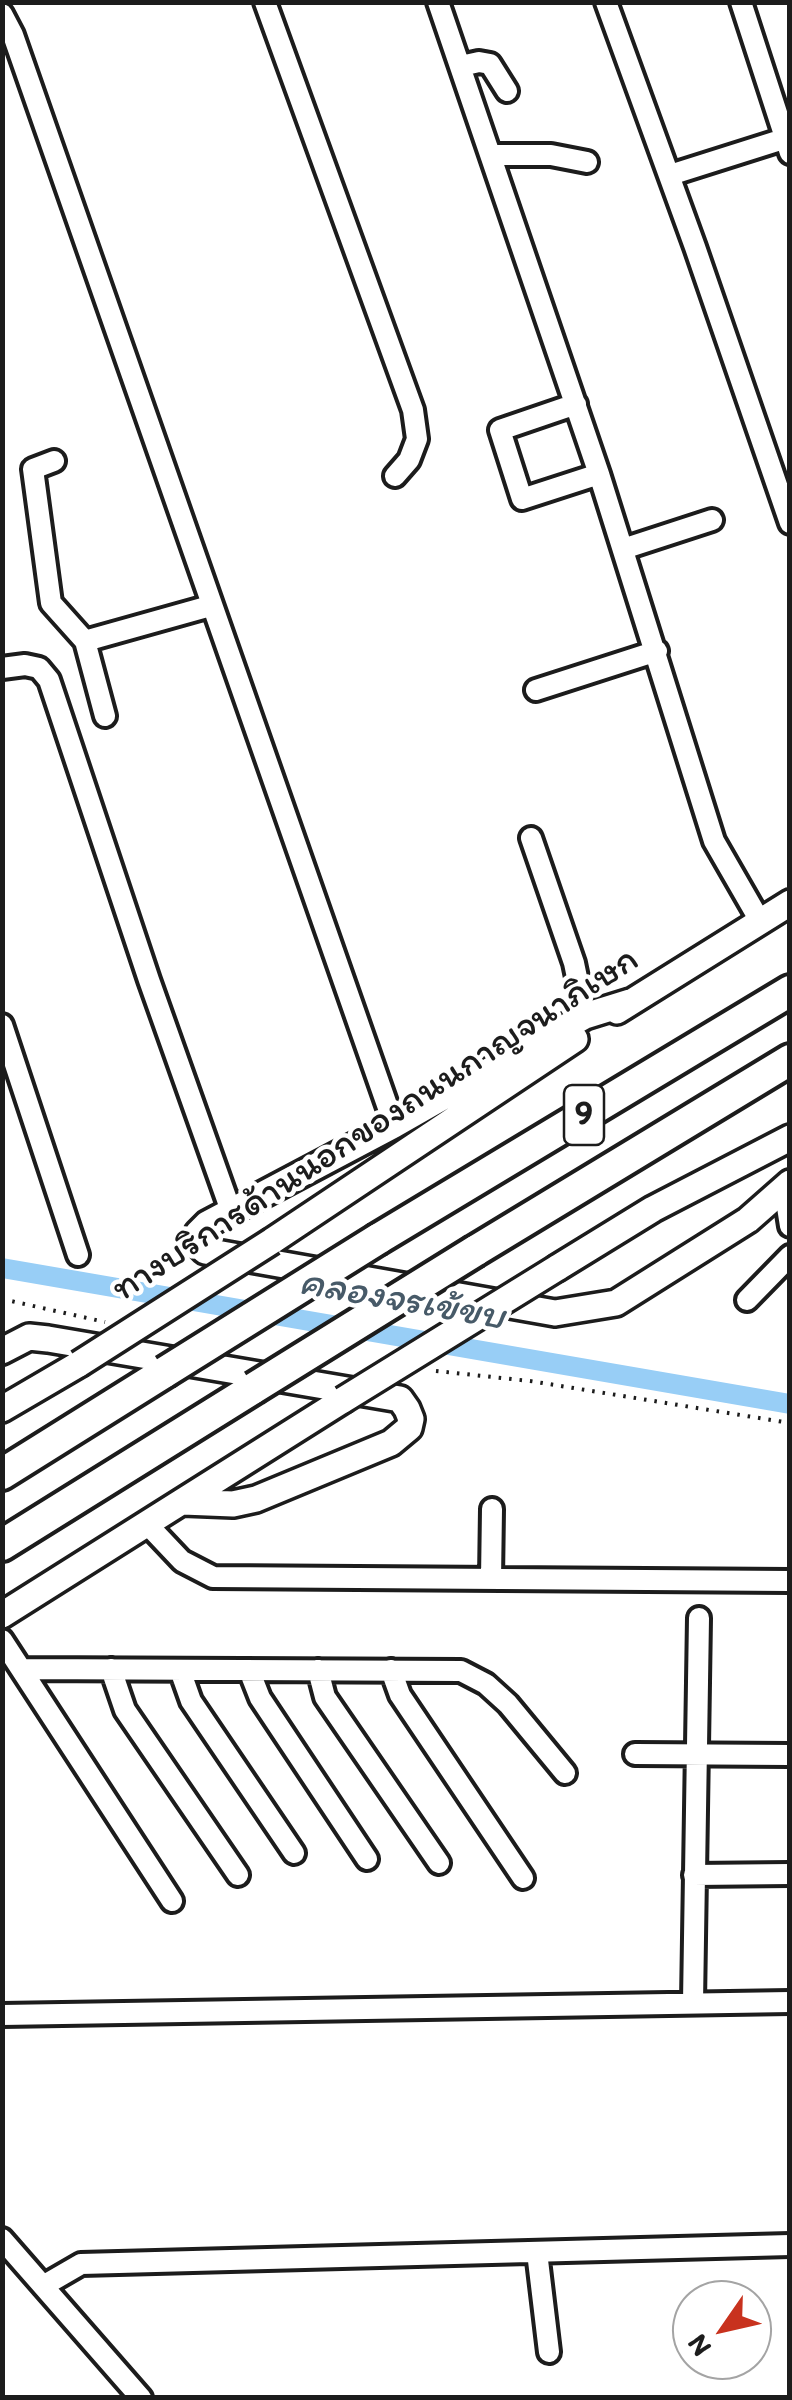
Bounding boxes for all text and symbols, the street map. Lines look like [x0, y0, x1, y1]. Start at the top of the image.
street label: ทางบริการด้านนอกของถนนกาญจนาภิเษก [104, 937, 648, 1313]
road number: 9 [564, 1085, 604, 1145]
water label: คลองจรเข้ขบ [295, 1259, 509, 1343]
north arrow [672, 2280, 772, 2380]
text: N [679, 2328, 718, 2363]

